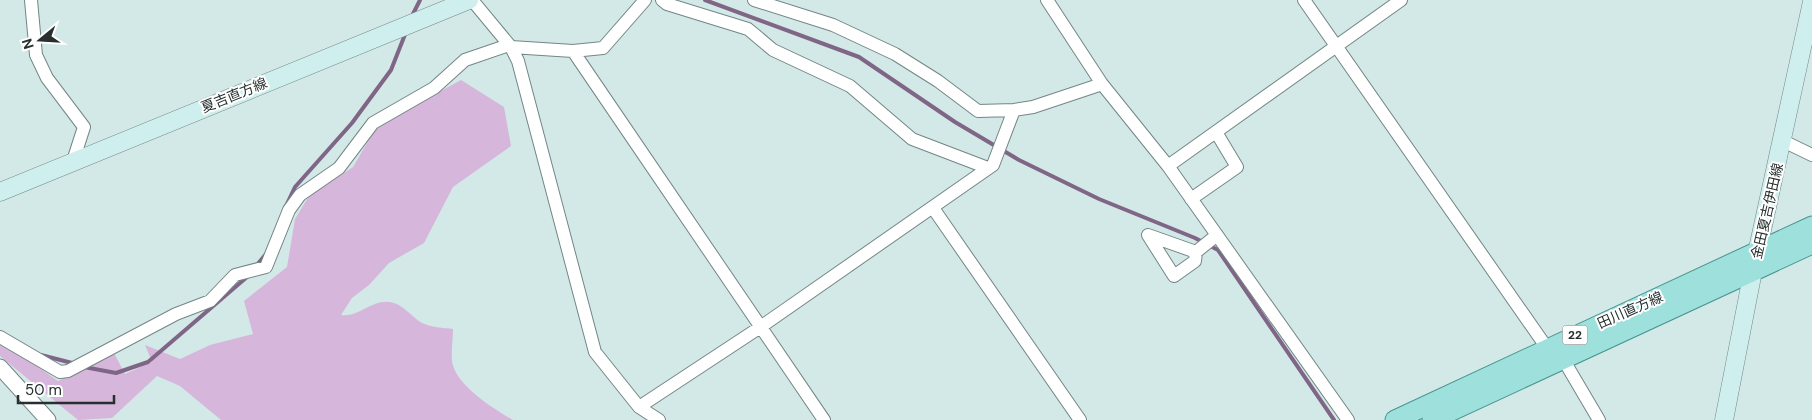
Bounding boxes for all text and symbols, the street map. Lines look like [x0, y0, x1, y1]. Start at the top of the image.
north arrow [15, 15, 65, 65]
text: N [17, 36, 38, 52]
street label: 夏吉直方線 [198, 74, 270, 116]
street label: 金田夏吉伊田線 [1747, 161, 1787, 261]
street label: 田川直方線 [1594, 288, 1666, 332]
road number: 22 [1562, 326, 1588, 344]
scale bar [18, 372, 114, 404]
text: 50 m [25, 380, 62, 400]

